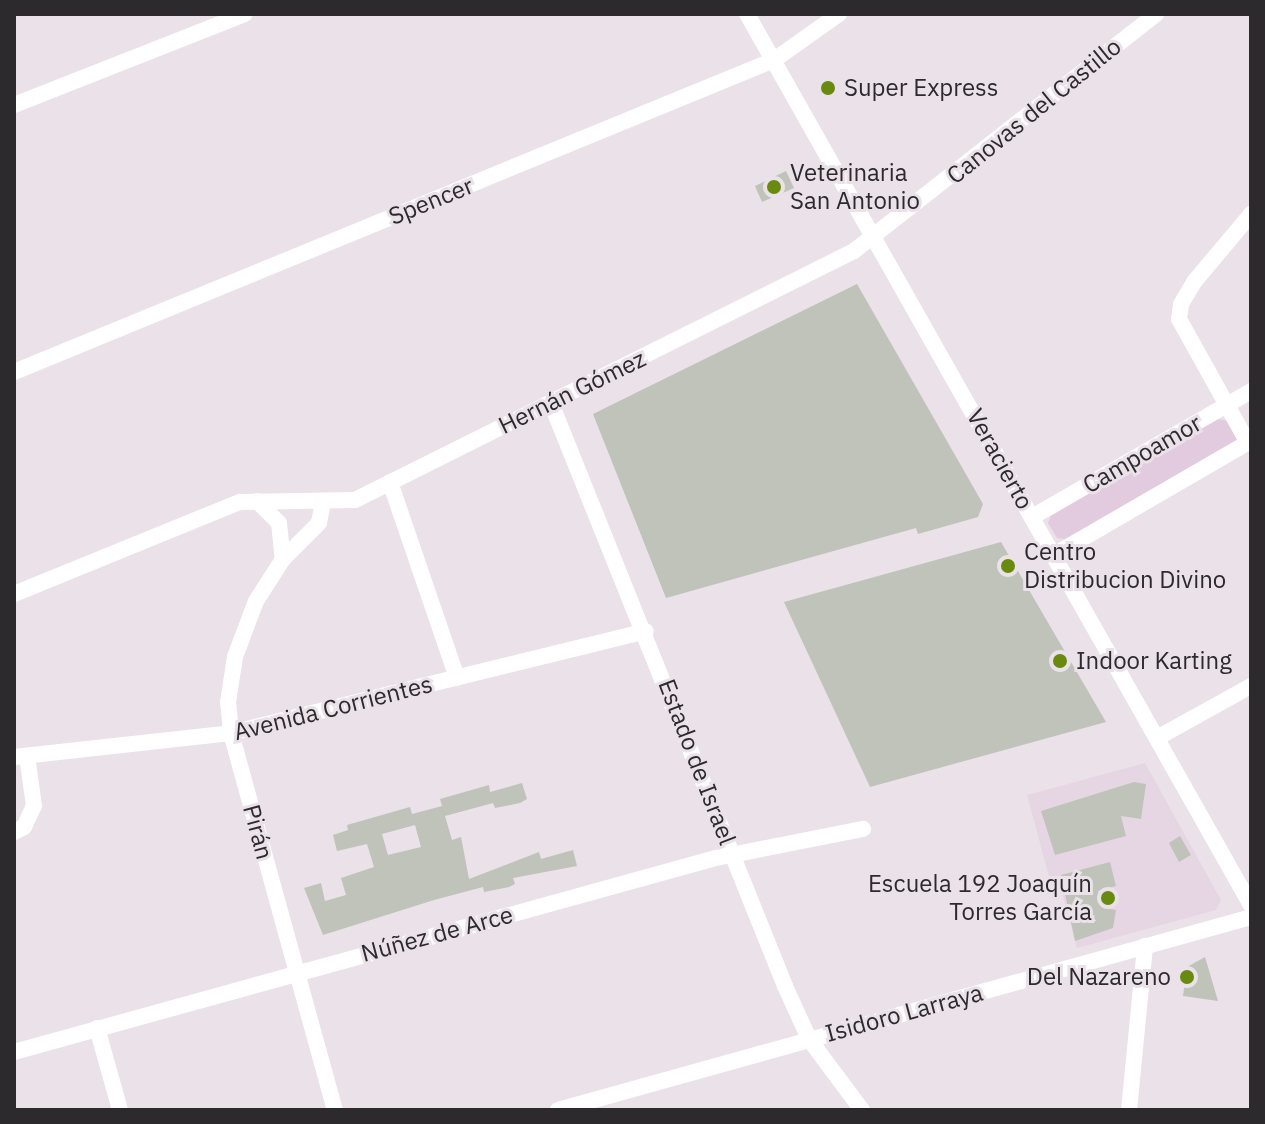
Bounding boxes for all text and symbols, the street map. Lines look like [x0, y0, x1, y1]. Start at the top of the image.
street label: Canovas del Castillo [941, 32, 1127, 190]
place label: Super Express [844, 74, 998, 102]
marker: Super Express [819, 79, 837, 97]
place label: Veterinaria San Antonio [790, 159, 920, 215]
street label: Spencer [385, 171, 477, 231]
marker: Veterinaria San Antonio [765, 178, 783, 196]
street label: Hernán Gómez [494, 344, 650, 440]
street label: Veracierto [961, 404, 1039, 514]
street label: Campoamor [1078, 409, 1206, 499]
place label: Centro Distribucion Divino [1024, 538, 1226, 594]
marker: Centro Distribucion Divino [999, 557, 1017, 575]
place label: Indoor Karting [1076, 647, 1232, 675]
marker: Indoor Karting [1051, 652, 1069, 670]
street label: Avenida Corrientes [231, 669, 435, 747]
street label: Estado de Israel [652, 675, 742, 849]
street label: Pirán [237, 801, 279, 863]
place label: Escuela 192 Joaquín Torres García [868, 870, 1092, 926]
marker: Escuela 192 Joaquín Torres García [1099, 889, 1117, 907]
street label: Núñez de Arce [358, 900, 516, 968]
place label: Del Nazareno [1027, 963, 1171, 991]
marker: Del Nazareno [1178, 968, 1196, 986]
street label: Isidoro Larraya [822, 978, 986, 1048]

